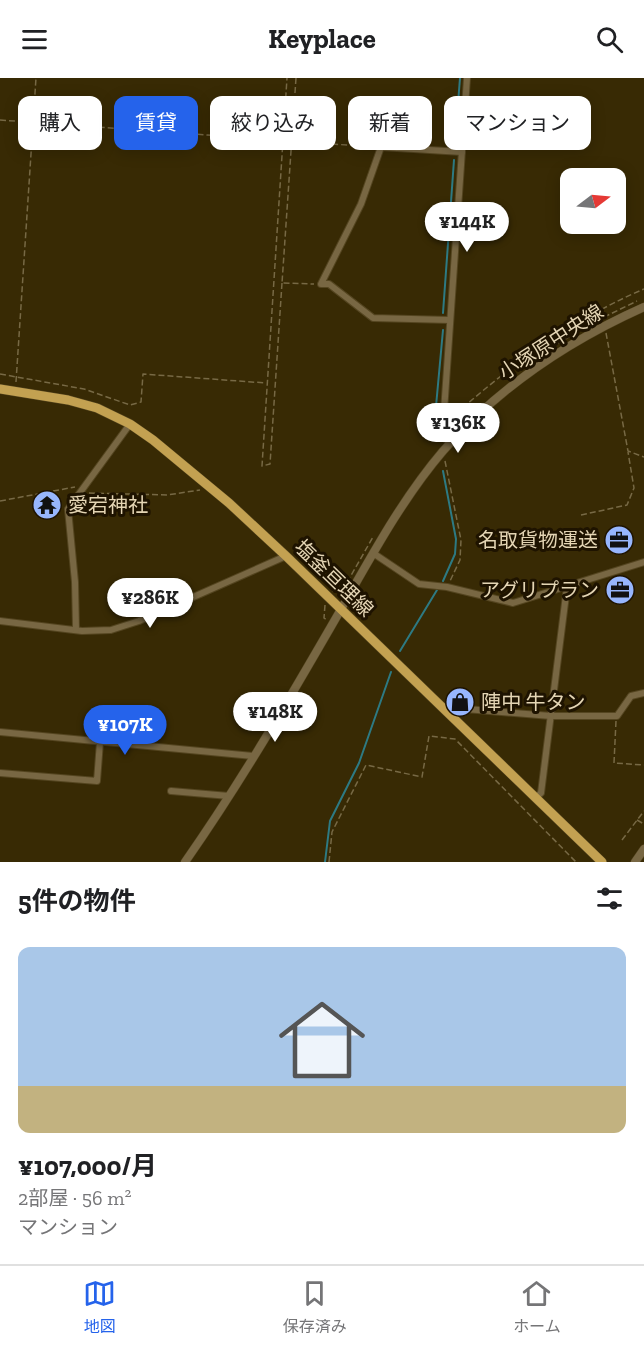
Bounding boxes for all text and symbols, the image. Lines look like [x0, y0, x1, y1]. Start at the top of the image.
icon: menu [18, 23, 51, 56]
text: Keyplace [268, 23, 376, 55]
icon: search [593, 23, 626, 56]
chip: 購入 [18, 96, 102, 150]
chip: 賃貸 [114, 96, 198, 150]
chip: 絞り込み [210, 96, 336, 150]
chip: 新着 [348, 96, 432, 150]
chip: マンション [444, 96, 591, 150]
north arrow [560, 168, 626, 234]
map controls [560, 168, 626, 234]
pin: ¥144K [425, 202, 509, 253]
text: ¥144K [439, 209, 495, 233]
street label: 小塚原中央線 [494, 299, 608, 385]
pin: ¥136K [416, 403, 500, 454]
text: ¥136K [431, 410, 485, 434]
temple icon: 愛宕神社 [31, 489, 63, 521]
place label: 愛宕神社 [68, 493, 148, 517]
office icon: 名取貨物運送 [603, 524, 635, 556]
place label: 名取貨物運送 [478, 528, 598, 552]
street label: 塩釜亘理線 [290, 535, 378, 621]
office icon: アグリプラン [604, 574, 636, 606]
pin: ¥286K [108, 578, 192, 629]
place label: アグリプラン [480, 578, 599, 602]
text: ¥286K [121, 585, 179, 609]
shop icon: 陣中 牛タン [444, 686, 476, 718]
place label: 陣中 牛タン [481, 690, 586, 714]
pin: ¥148K [233, 692, 317, 743]
text: ¥148K [247, 699, 303, 723]
pin: ¥107K [83, 705, 167, 756]
text: ¥107K [98, 712, 152, 736]
icon: filters [593, 882, 626, 915]
text: 5件の物件 [18, 885, 136, 917]
icon: home [268, 986, 376, 1094]
text: ¥107,000/月 [18, 1150, 157, 1182]
text: 2部屋 · 56 m² [18, 1186, 131, 1210]
text: マンション [18, 1215, 118, 1239]
tab: 地図 [83, 1277, 116, 1337]
tab: 保存済み [283, 1277, 347, 1337]
tab: ホーム [513, 1277, 561, 1337]

